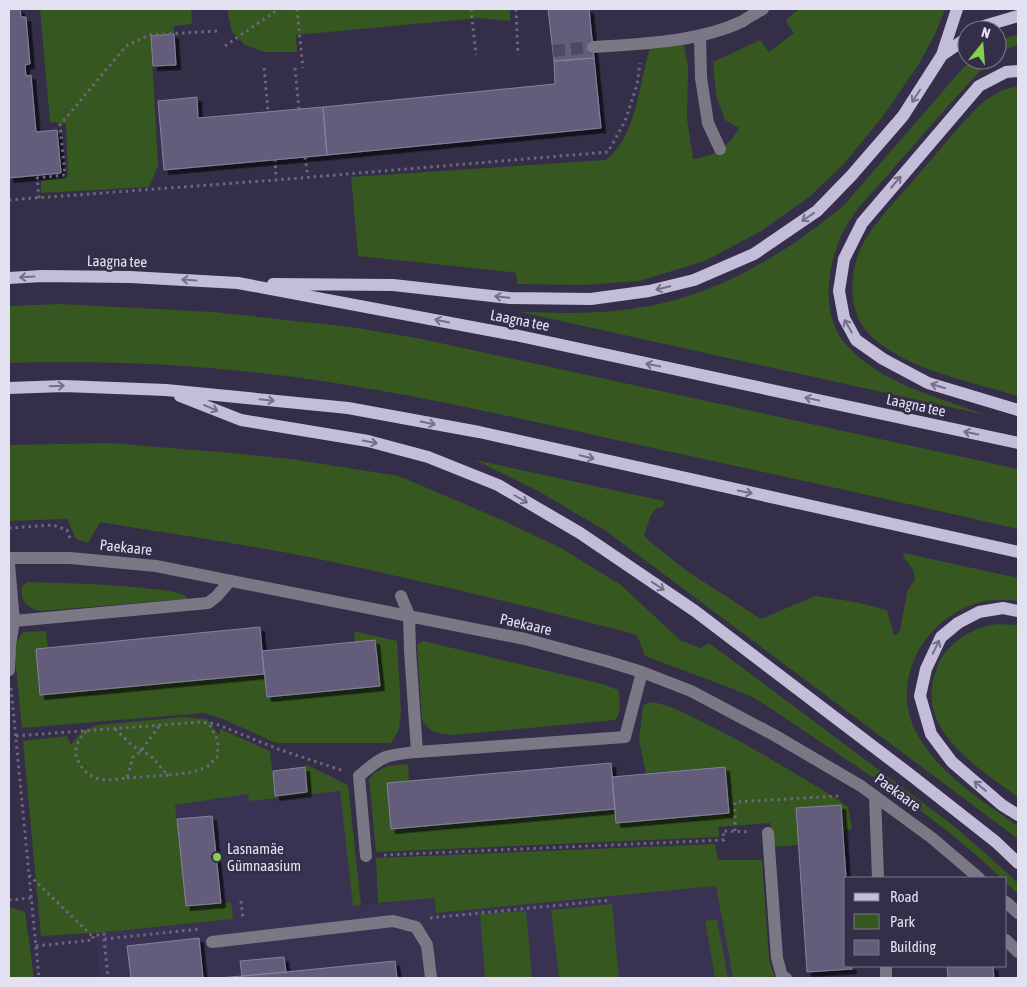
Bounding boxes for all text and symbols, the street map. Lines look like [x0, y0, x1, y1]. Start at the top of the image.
north arrow [957, 20, 1007, 70]
text: N [980, 24, 992, 41]
one-way arrow [911, 89, 921, 103]
one-way arrow [890, 176, 901, 189]
one-way arrow [801, 212, 815, 222]
street label: Laagna tee [87, 252, 147, 270]
one-way arrow [19, 272, 35, 281]
one-way arrow [182, 276, 198, 285]
one-way arrow [656, 284, 672, 293]
one-way arrow [494, 292, 510, 302]
street label: Laagna tee [489, 306, 551, 334]
one-way arrow [435, 316, 451, 326]
one-way arrow [843, 319, 853, 334]
one-way arrow [645, 359, 661, 369]
one-way arrow [49, 381, 65, 391]
one-way arrow [930, 381, 946, 391]
street label: Laagna tee [885, 390, 947, 420]
one-way arrow [804, 394, 820, 403]
one-way arrow [259, 395, 275, 405]
one-way arrow [204, 405, 219, 414]
one-way arrow [420, 418, 436, 428]
one-way arrow [963, 428, 979, 437]
one-way arrow [361, 438, 377, 447]
one-way arrow [578, 453, 594, 462]
one-way arrow [737, 488, 753, 498]
one-way arrow [514, 494, 528, 504]
street label: Paekaare [99, 536, 153, 558]
one-way arrow [651, 581, 665, 591]
street label: Paekaare [498, 610, 554, 638]
one-way arrow [931, 640, 941, 655]
street label: Paekaare [872, 770, 924, 814]
one-way arrow [973, 780, 986, 791]
place label: Lasnamäe Gümnaasium [227, 840, 301, 874]
marker: Lasnamäe Gümnaasium [211, 851, 223, 863]
legend [844, 877, 1007, 967]
text: Road [890, 888, 919, 905]
text: Park [890, 913, 915, 930]
text: Building [890, 938, 936, 955]

